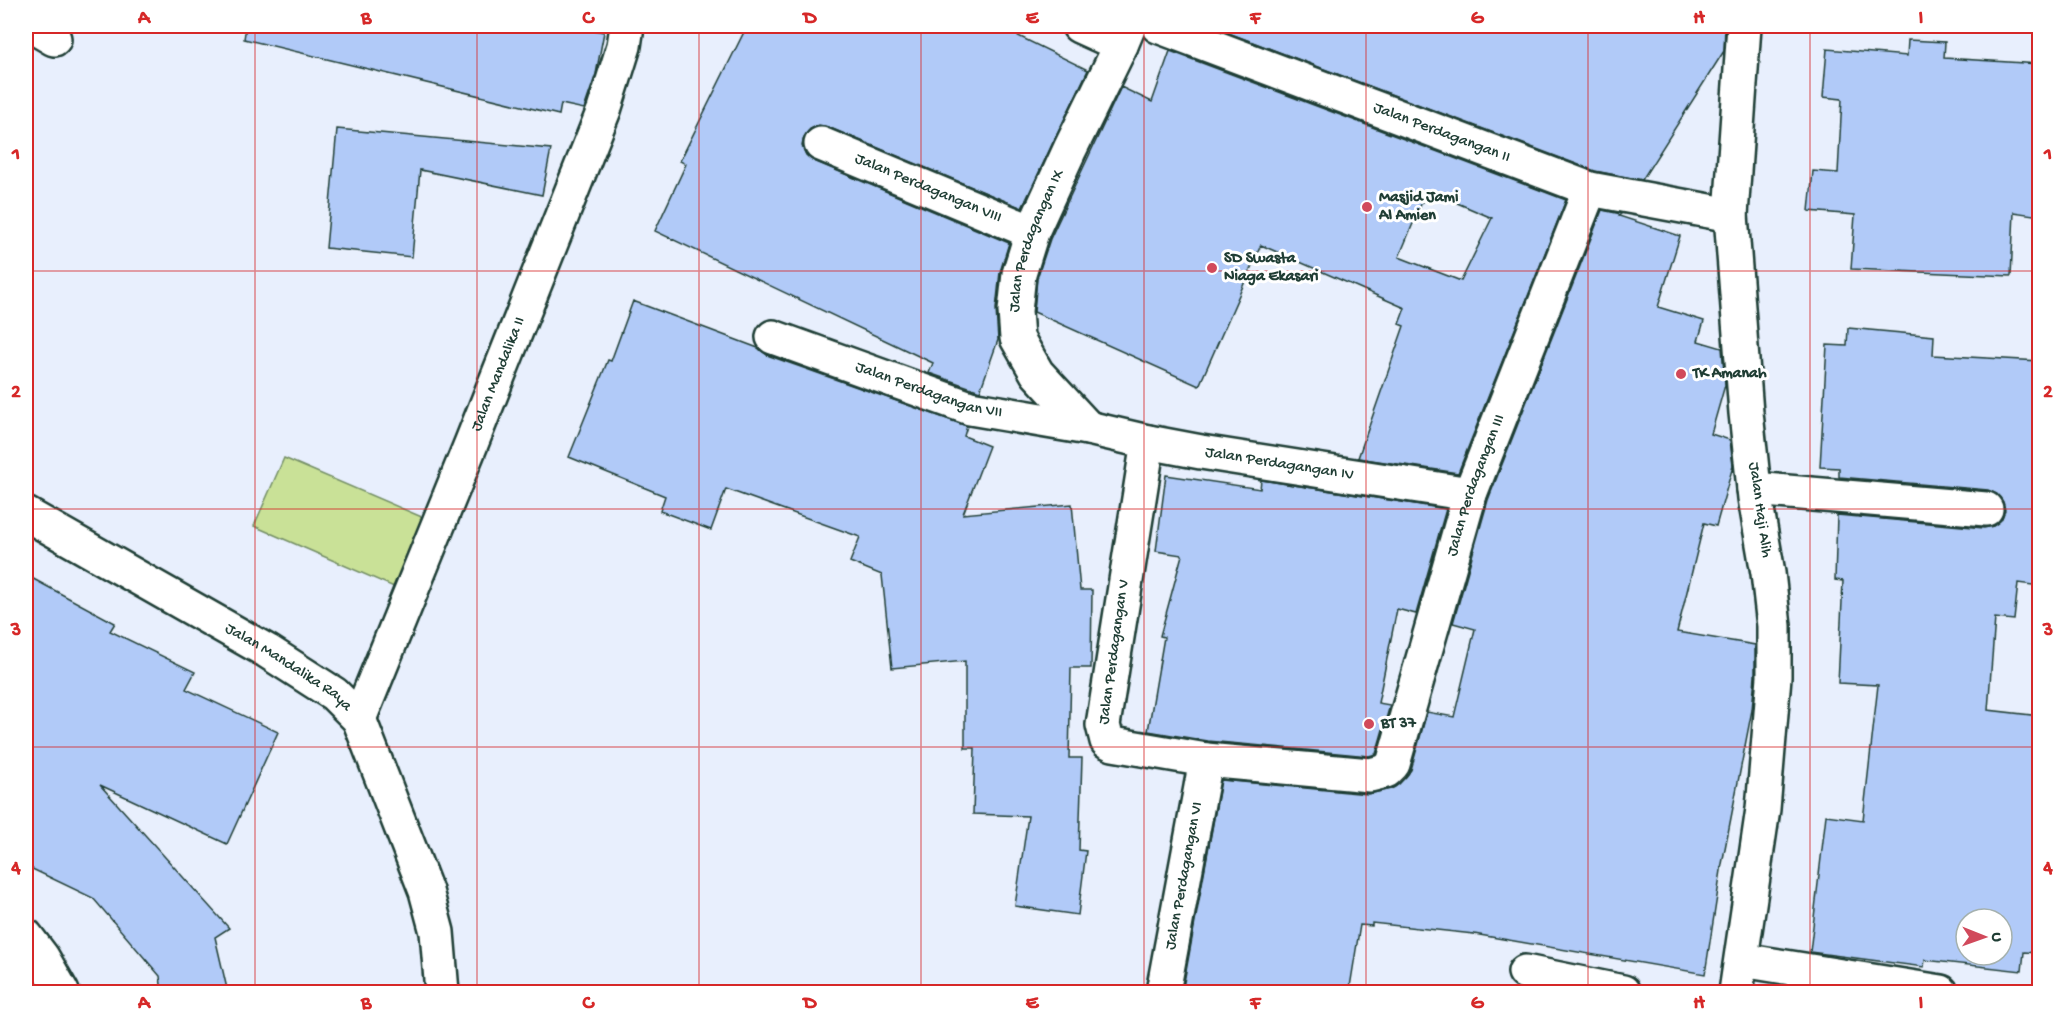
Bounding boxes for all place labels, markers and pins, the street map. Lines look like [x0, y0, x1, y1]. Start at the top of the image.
place label: Masjid Jami Al Amien [1378, 189, 1459, 226]
marker: Masjid Jami Al Amien [1360, 200, 1374, 214]
place label: SD Swasta Niaga Ekasari [1224, 250, 1319, 287]
marker: SD Swasta Niaga Ekasari [1205, 261, 1219, 275]
place label: TK Amanah [1691, 365, 1767, 384]
marker: TK Amanah [1674, 367, 1688, 381]
place label: BT 37 [1380, 715, 1416, 734]
marker: BT 37 [1362, 717, 1376, 731]

